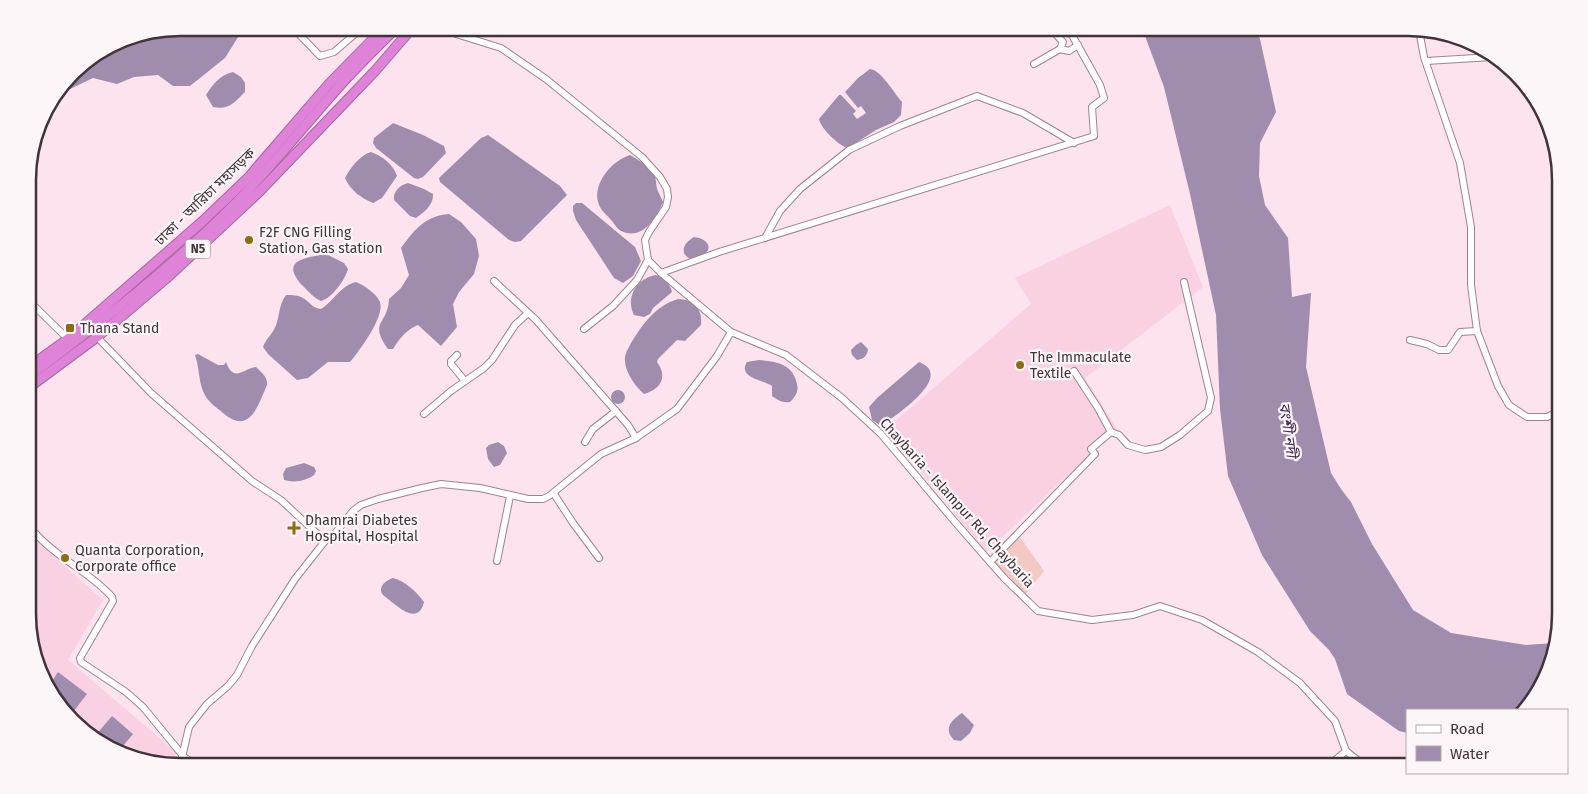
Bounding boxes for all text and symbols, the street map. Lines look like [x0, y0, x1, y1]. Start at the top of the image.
street label: ঢাকা - আরিচা মহাসড়ক [151, 144, 259, 250]
place label: F2F CNG Filling Station, Gas station [259, 224, 383, 257]
marker: F2F CNG Filling Station, Gas station [243, 234, 255, 246]
road number: N5 [186, 240, 210, 258]
place label: Thana Stand [80, 320, 159, 337]
marker: Thana Stand [64, 322, 76, 334]
place label: The Immaculate Textile [1030, 349, 1131, 382]
marker: The Immaculate Textile [1014, 359, 1026, 371]
water label: বংশী নদী [1275, 402, 1301, 461]
street label: Chaybaria - Islampur Rd, Chaybaria [876, 415, 1038, 591]
place label: Dhamrai Diabetes Hospital, Hospital [305, 512, 418, 545]
marker: Dhamrai Diabetes Hospital, Hospital [287, 521, 301, 535]
place label: Quanta Corporation, Corporate office [75, 542, 204, 575]
marker: Quanta Corporation, Corporate office [59, 552, 71, 564]
legend [1406, 709, 1568, 774]
text: Road [1450, 720, 1485, 738]
text: Water [1450, 745, 1489, 763]

